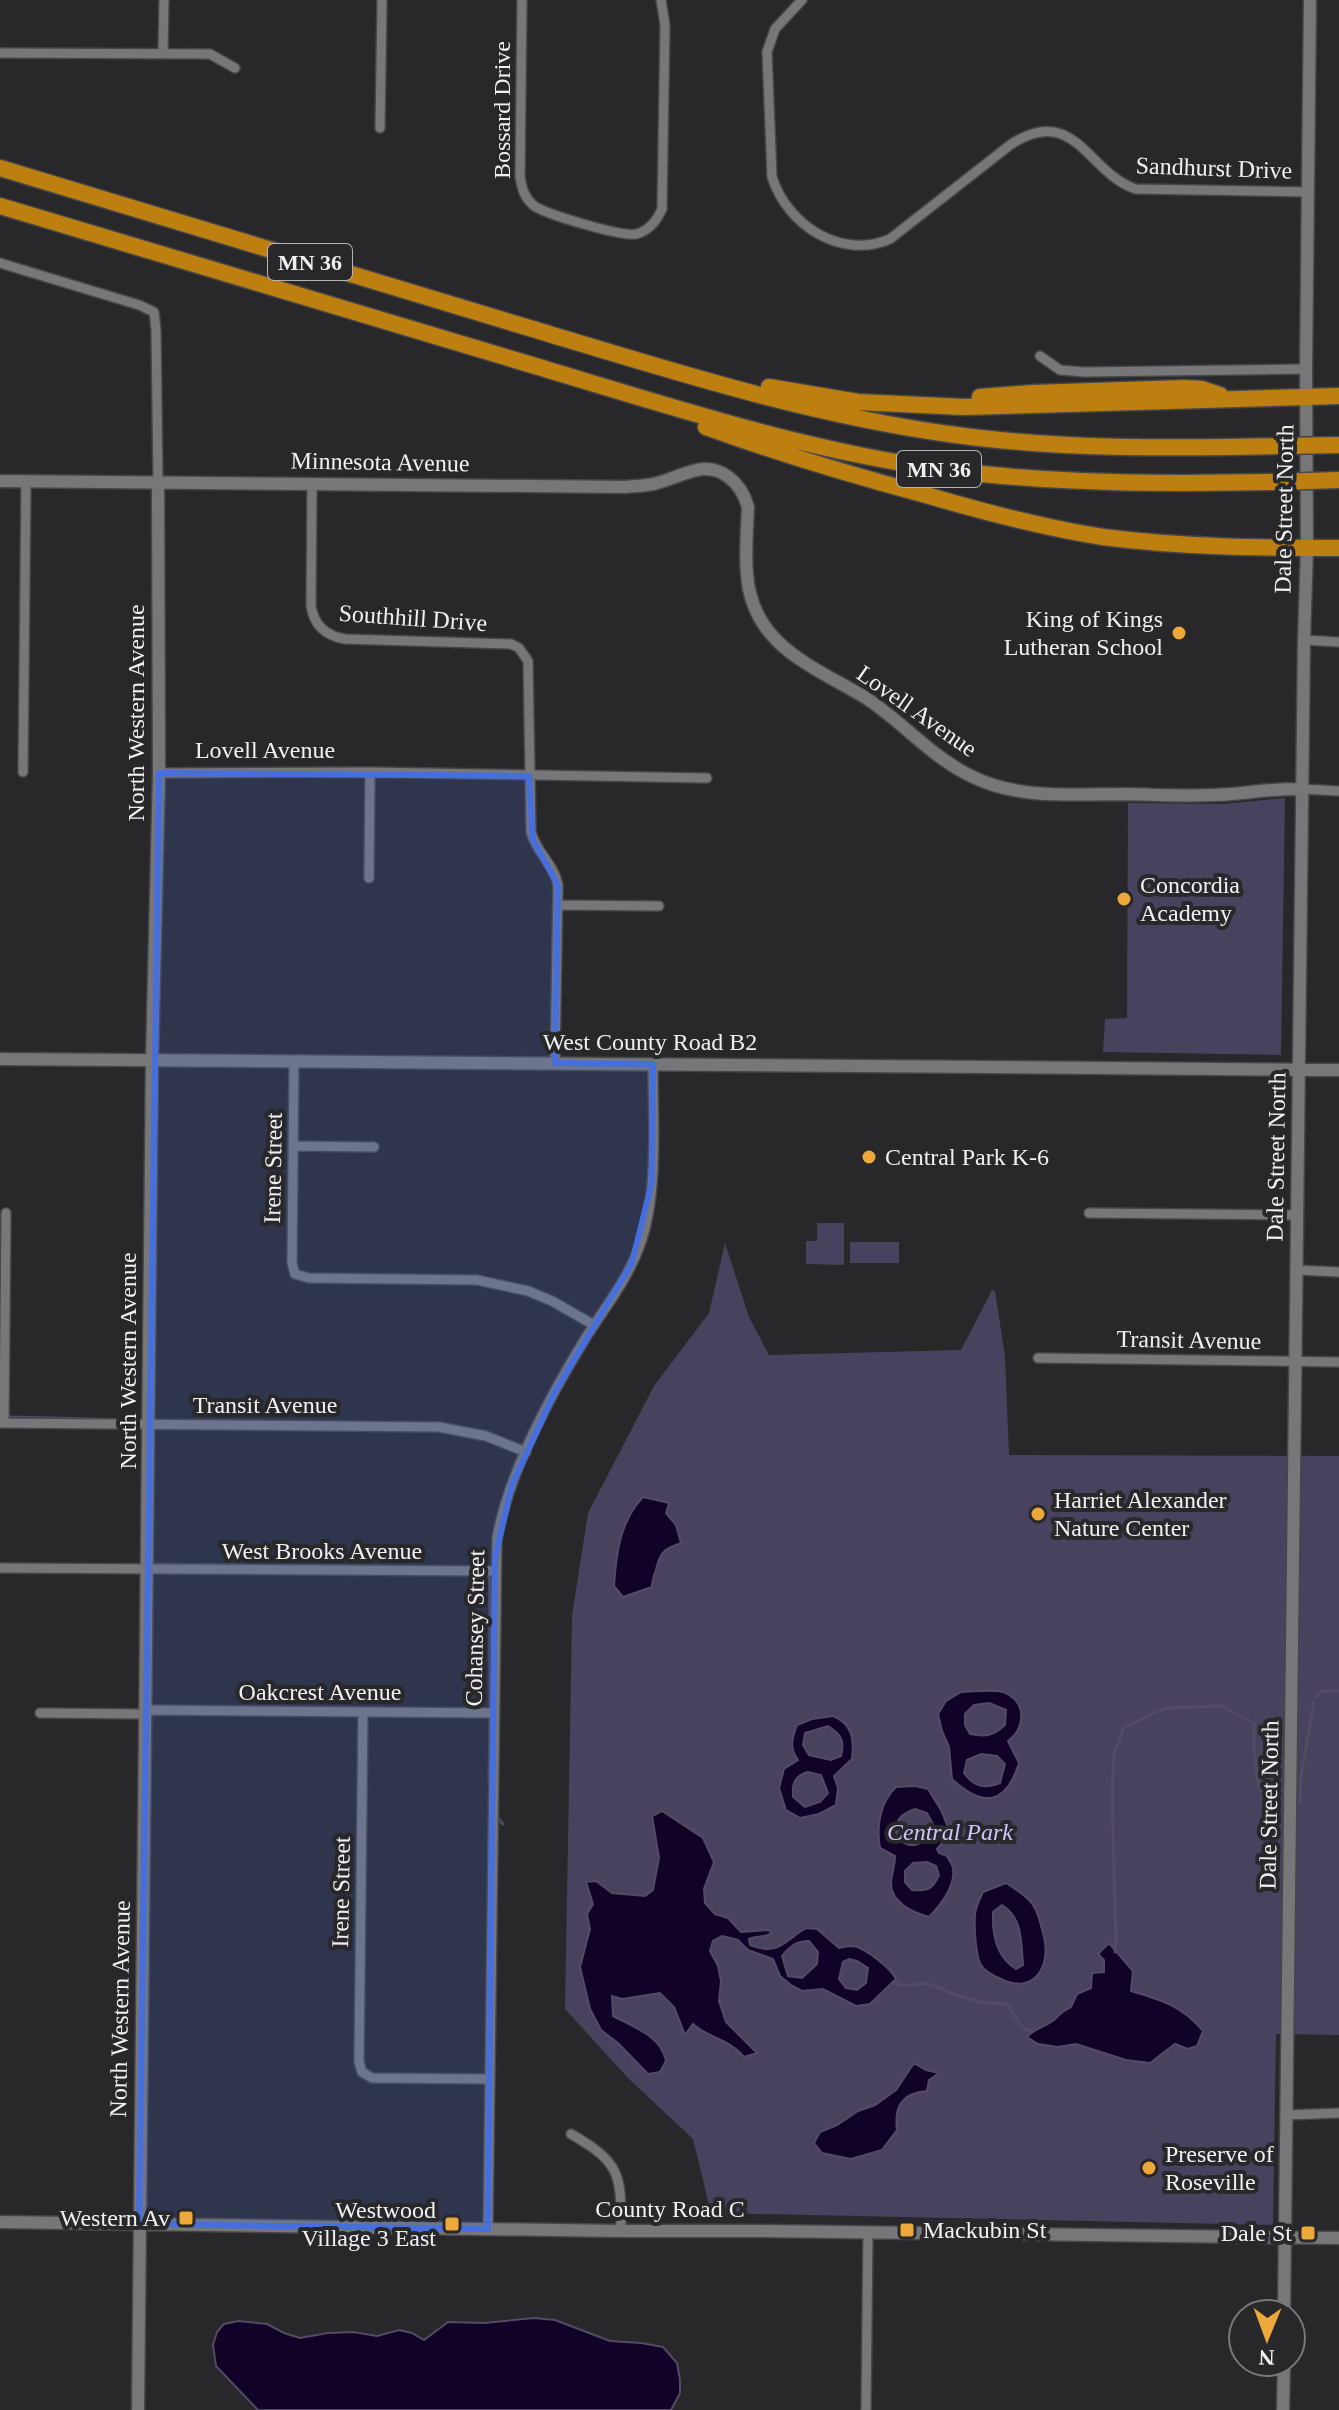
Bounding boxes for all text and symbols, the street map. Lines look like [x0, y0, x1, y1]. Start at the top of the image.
street label: Bossard Drive [489, 41, 515, 179]
street label: Sandhurst Drive [1135, 152, 1293, 184]
road number: MN 36 [268, 244, 352, 280]
street label: Dale Street North [1270, 424, 1298, 594]
street label: Minnesota Avenue [290, 447, 470, 477]
road number: MN 36 [897, 451, 981, 487]
street label: Southhill Drive [338, 600, 488, 636]
street label: North Western Avenue [123, 604, 149, 822]
place label: King of Kings Lutheran School [1004, 606, 1163, 660]
marker: King of Kings Lutheran School [1170, 624, 1188, 642]
street label: Lovell Avenue [852, 660, 982, 762]
street label: Lovell Avenue [195, 737, 335, 763]
place label: Concordia Academy [1140, 872, 1240, 926]
marker: Concordia Academy [1115, 890, 1133, 908]
street label: West County Road B2 [543, 1029, 757, 1055]
street label: Dale Street North [1262, 1072, 1290, 1242]
street label: Irene Street [259, 1112, 287, 1224]
place label: Central Park K-6 [885, 1144, 1049, 1170]
marker: Central Park K-6 [860, 1148, 878, 1166]
street label: North Western Avenue [115, 1252, 141, 1470]
street label: Transit Avenue [1116, 1326, 1262, 1354]
street label: Transit Avenue [193, 1392, 337, 1418]
place label: Harriet Alexander Nature Center [1054, 1487, 1227, 1541]
marker: Harriet Alexander Nature Center [1029, 1505, 1047, 1523]
street label: West Brooks Avenue [222, 1538, 422, 1564]
street label: Cohansey Street [461, 1549, 489, 1707]
street label: Oakcrest Avenue [239, 1679, 401, 1705]
street label: Dale Street North [1255, 1720, 1283, 1890]
park label: Central Park [887, 1819, 1013, 1845]
street label: Irene Street [327, 1836, 355, 1948]
street label: North Western Avenue [105, 1900, 135, 2118]
place label: Preserve of Roseville [1165, 2141, 1274, 2195]
marker: Preserve of Roseville [1140, 2159, 1158, 2177]
street label: County Road C [595, 2196, 745, 2222]
place label: Westwood Village 3 East [301, 2197, 436, 2251]
place label: Western Av [60, 2205, 170, 2231]
marker: Western Av [177, 2209, 195, 2227]
marker: Westwood Village 3 East [443, 2215, 461, 2233]
place label: Mackubin St [923, 2217, 1047, 2243]
place label: Dale St [1221, 2220, 1292, 2246]
marker: Mackubin St [898, 2221, 916, 2239]
marker: Dale St [1299, 2224, 1317, 2242]
north arrow [1227, 2298, 1307, 2378]
text: N [1258, 2345, 1275, 2370]

